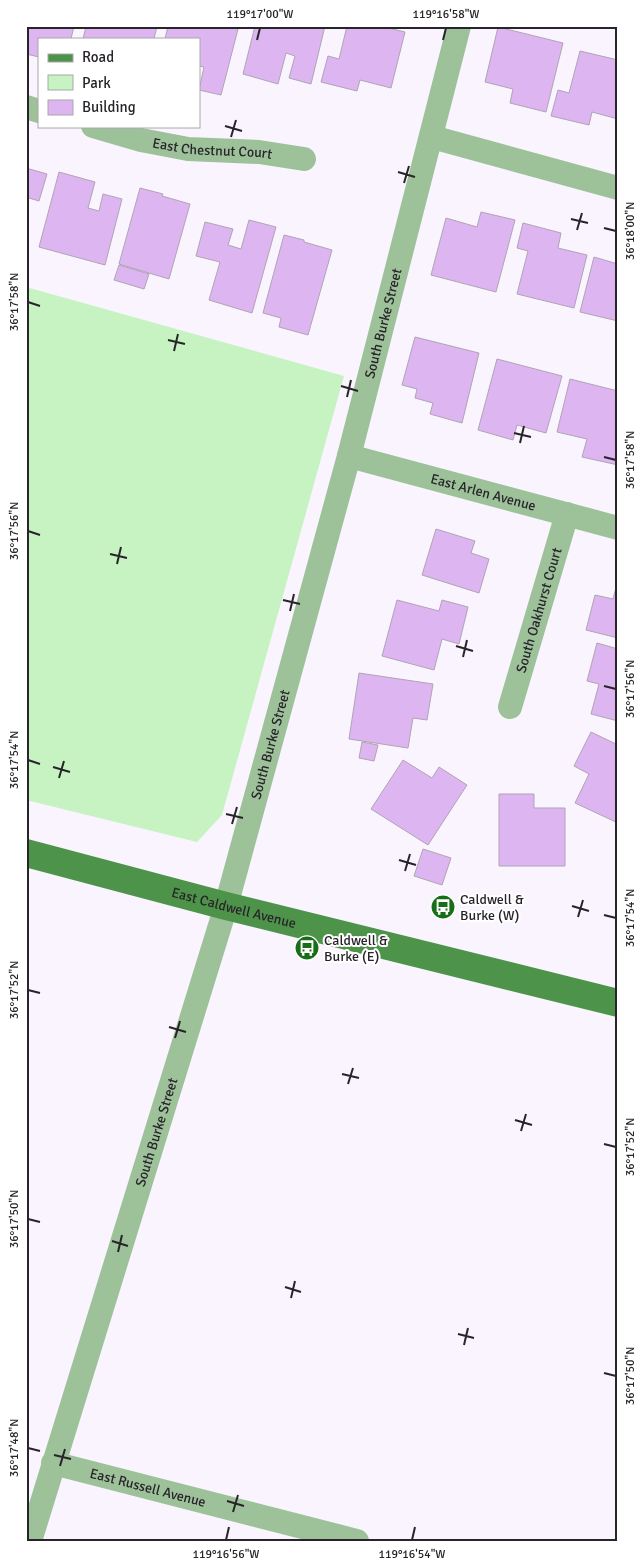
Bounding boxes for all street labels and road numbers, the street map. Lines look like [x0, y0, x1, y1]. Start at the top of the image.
street label: East Chestnut Court [151, 134, 273, 163]
street label: South Burke Street [361, 267, 406, 380]
street label: East Arlen Avenue [429, 470, 538, 515]
street label: South Oakhurst Court [513, 546, 566, 675]
street label: South Burke Street [248, 688, 294, 801]
street label: East Caldwell Avenue [170, 884, 298, 932]
street label: South Burke Street [132, 1076, 182, 1189]
street label: East Russell Avenue [88, 1465, 208, 1511]

